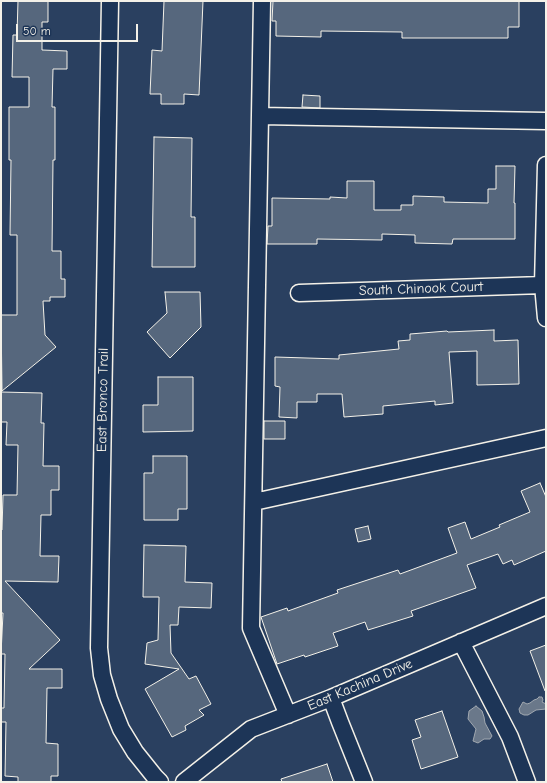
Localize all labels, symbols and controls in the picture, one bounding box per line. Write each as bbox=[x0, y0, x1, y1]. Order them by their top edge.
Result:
scale bar bbox=[18, 16, 140, 42]
text: 50 m bbox=[23, 24, 51, 38]
street label: South Chinook Court bbox=[359, 278, 483, 300]
street label: East Bronco Trail bbox=[94, 348, 112, 452]
street label: East Kachina Drive bbox=[305, 655, 415, 715]

